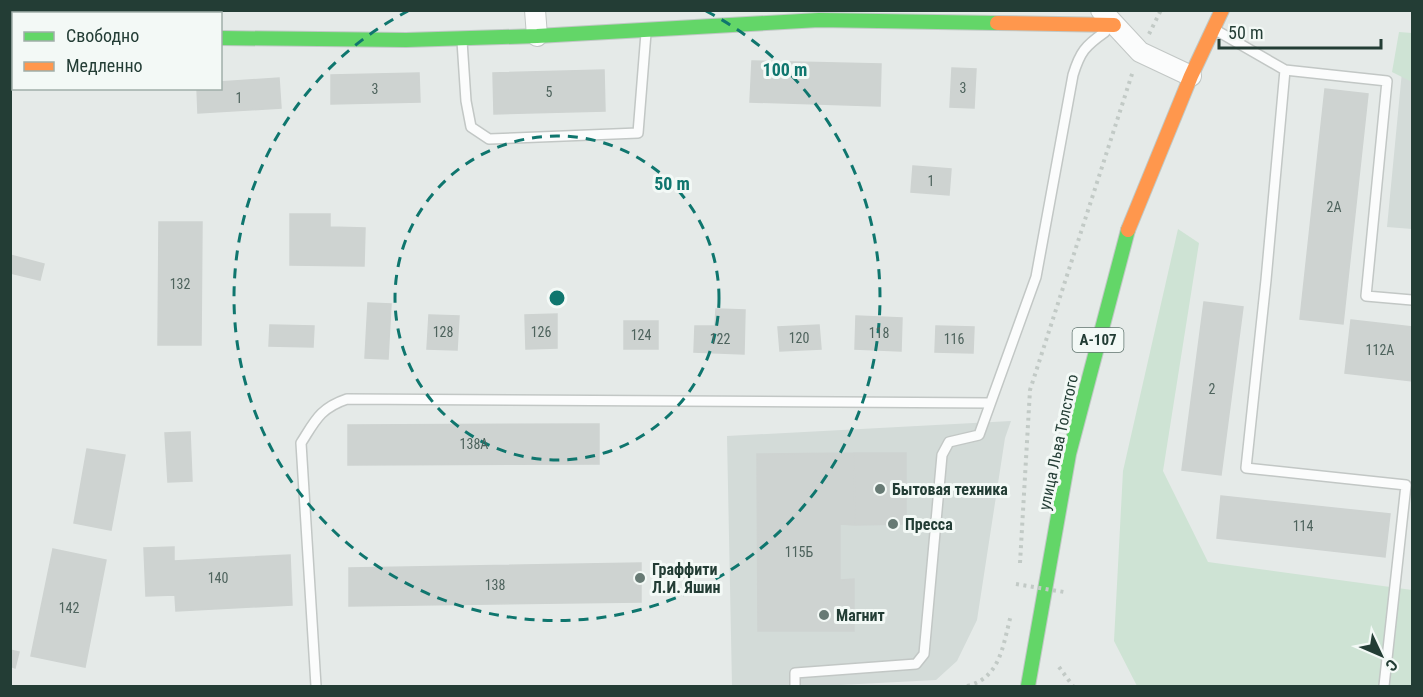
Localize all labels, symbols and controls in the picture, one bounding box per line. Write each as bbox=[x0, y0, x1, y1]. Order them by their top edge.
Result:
legend bbox=[12, 12, 222, 90]
scale bar bbox=[1219, 12, 1381, 50]
text: 50 m bbox=[1228, 22, 1263, 43]
text: Свободно bbox=[66, 25, 139, 46]
text: Медленно bbox=[66, 55, 143, 76]
text: 100 m bbox=[763, 59, 807, 80]
house number: 3 bbox=[960, 80, 966, 96]
house number: 3 bbox=[372, 81, 378, 97]
house number: 5 bbox=[546, 84, 553, 100]
house number: 1 bbox=[236, 90, 242, 106]
text: 50 m bbox=[654, 173, 690, 194]
house number: 1 bbox=[928, 173, 934, 189]
house number: 2А bbox=[1327, 199, 1341, 215]
house number: 132 bbox=[170, 276, 190, 292]
centre of rings bbox=[547, 288, 567, 308]
house number: 128 bbox=[433, 324, 453, 340]
house number: 126 bbox=[531, 324, 551, 340]
house number: 118 bbox=[869, 325, 889, 341]
house number: 124 bbox=[631, 327, 651, 343]
road number: А-107 bbox=[1072, 328, 1124, 352]
house number: 120 bbox=[789, 330, 809, 346]
house number: 122 bbox=[710, 331, 730, 347]
house number: 116 bbox=[944, 331, 964, 347]
house number: 112А bbox=[1366, 342, 1394, 358]
street label: улица Льва Толстого bbox=[1035, 372, 1082, 512]
house number: 2 bbox=[1209, 381, 1216, 397]
house number: 138А bbox=[460, 436, 488, 452]
place label: Бытовая техника bbox=[892, 480, 1008, 499]
marker: Бытовая техника bbox=[873, 482, 887, 496]
place label: Пресса bbox=[905, 515, 953, 534]
marker: Пресса bbox=[886, 517, 900, 531]
house number: 114 bbox=[1293, 518, 1313, 534]
house number: 115Б bbox=[785, 544, 814, 560]
place label: Граффити Л.И. Яшин bbox=[652, 560, 720, 597]
house number: 140 bbox=[208, 570, 228, 586]
marker: Граффити Л.И. Яшин bbox=[633, 571, 647, 585]
house number: 138 bbox=[485, 577, 505, 593]
house number: 142 bbox=[59, 600, 79, 616]
place label: Магнит bbox=[836, 606, 885, 625]
marker: Магнит bbox=[817, 608, 831, 622]
north arrow bbox=[1351, 625, 1411, 685]
text: С bbox=[1381, 655, 1401, 675]

